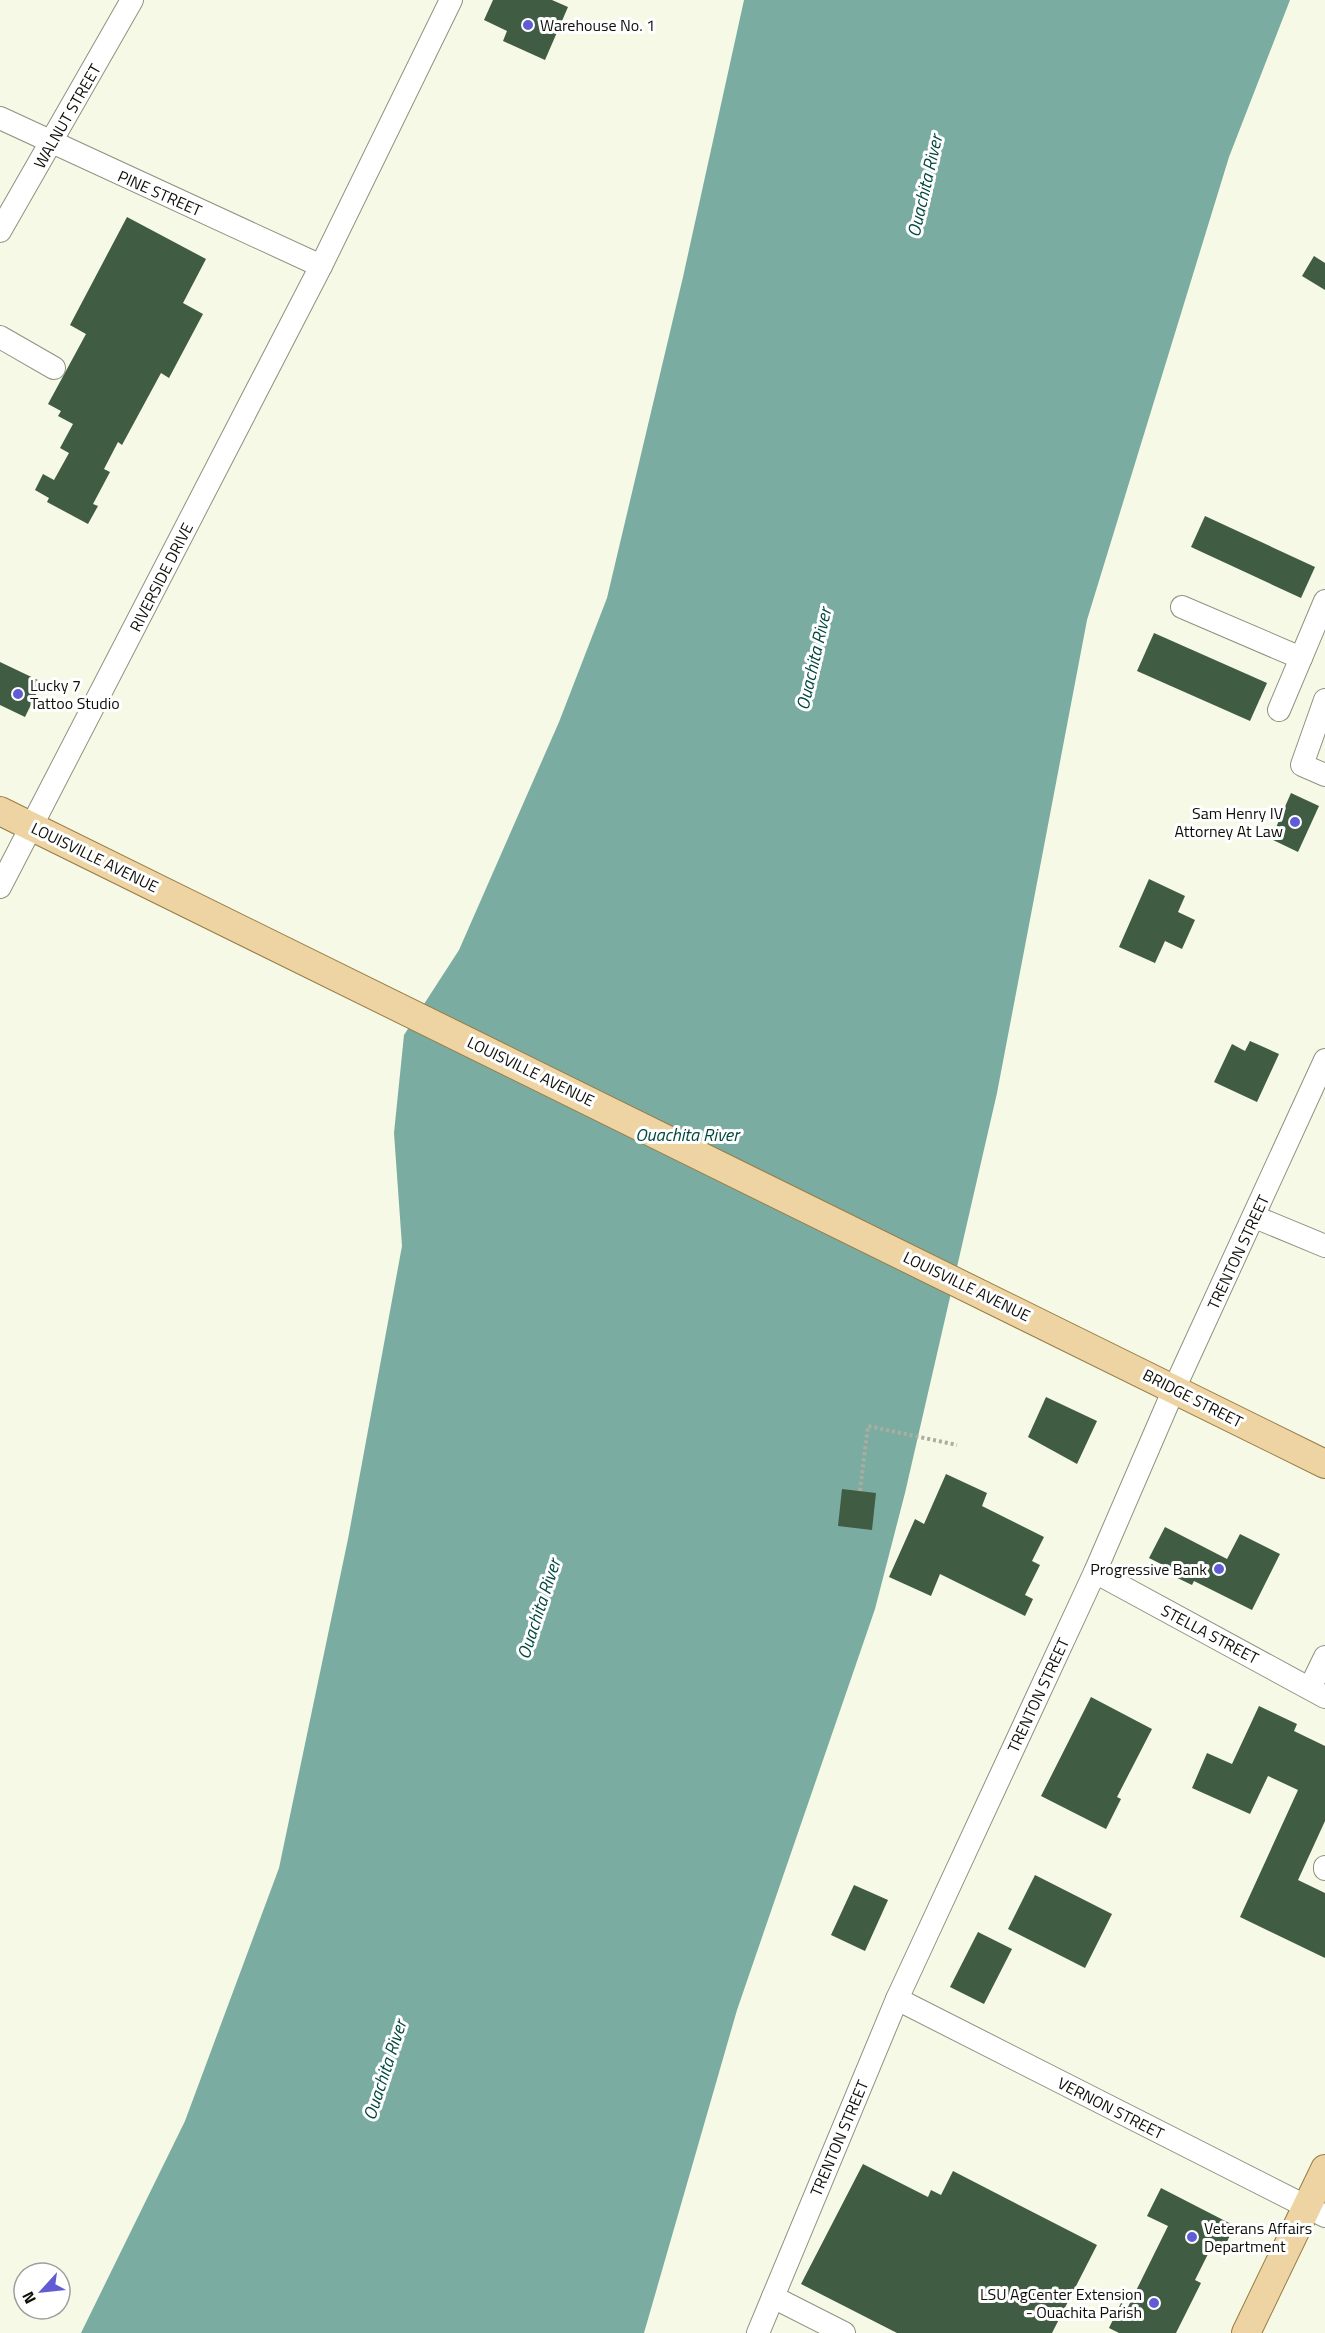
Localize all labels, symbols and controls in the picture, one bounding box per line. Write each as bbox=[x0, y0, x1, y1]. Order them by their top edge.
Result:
place label: Warehouse No. 1 bbox=[540, 13, 655, 37]
marker: Warehouse No. 1 bbox=[521, 18, 535, 32]
street label: WALNUT STREET bbox=[27, 59, 107, 173]
water label: Ouachita River bbox=[900, 130, 950, 239]
street label: PINE STREET bbox=[114, 164, 206, 222]
street label: RIVERSIDE DRIVE bbox=[123, 518, 199, 636]
water label: Ouachita River bbox=[789, 603, 839, 712]
place label: Lucky 7 Tattoo Studio bbox=[30, 673, 120, 715]
marker: Lucky 7 Tattoo Studio bbox=[11, 687, 25, 701]
place label: Sam Henry IV Attorney At Law bbox=[1174, 801, 1283, 843]
marker: Sam Henry IV Attorney At Law bbox=[1288, 815, 1302, 829]
street label: LOUISVILLE AVENUE bbox=[27, 816, 163, 898]
street label: LOUISVILLE AVENUE bbox=[463, 1030, 599, 1112]
water label: Ouachita River bbox=[635, 1121, 741, 1148]
street label: TRENTON STREET bbox=[1201, 1190, 1275, 1313]
street label: LOUISVILLE AVENUE bbox=[899, 1245, 1035, 1327]
street label: BRIDGE STREET bbox=[1139, 1363, 1248, 1434]
water label: Ouachita River bbox=[510, 1553, 568, 1662]
place label: Progressive Bank bbox=[1090, 1557, 1207, 1581]
marker: Progressive Bank bbox=[1212, 1562, 1226, 1576]
street label: STELLA STREET bbox=[1157, 1598, 1264, 1670]
street label: TRENTON STREET bbox=[1001, 1633, 1075, 1756]
water label: Ouachita River bbox=[356, 2014, 414, 2123]
street label: VERNON STREET bbox=[1054, 2071, 1169, 2145]
street label: TRENTON STREET bbox=[804, 2076, 874, 2200]
place label: Veterans Affairs Department bbox=[1204, 2216, 1312, 2258]
marker: Veterans Affairs Department bbox=[1185, 2230, 1199, 2244]
north arrow bbox=[12, 2261, 72, 2321]
place label: LSU AgCenter Extension - Ouachita Parish bbox=[980, 2282, 1142, 2324]
text: N bbox=[15, 2287, 42, 2308]
marker: LSU AgCenter Extension - Ouachita Parish bbox=[1147, 2296, 1161, 2310]

